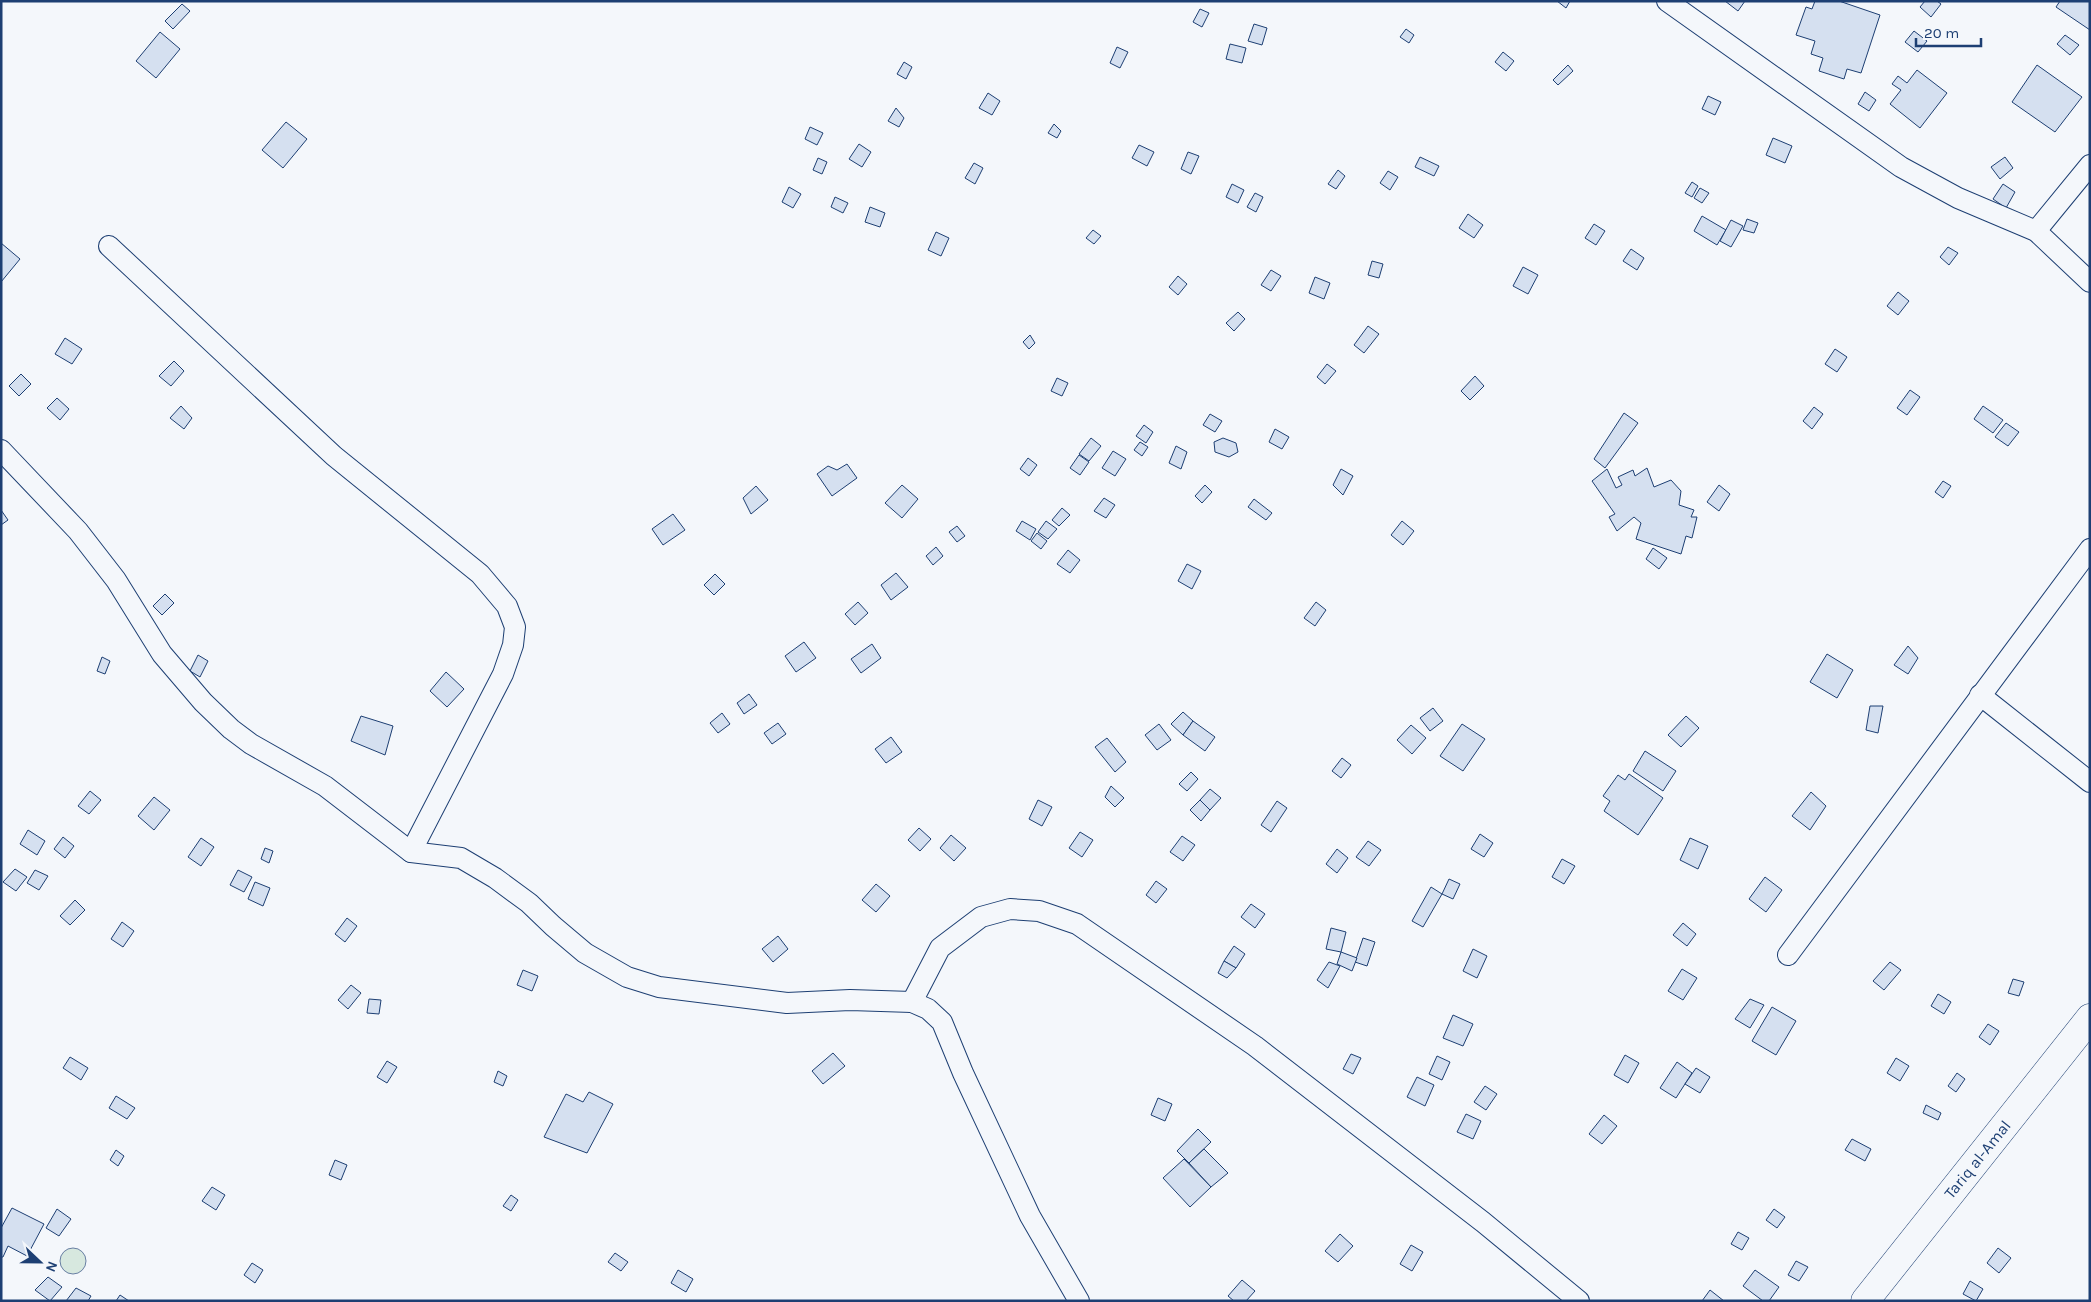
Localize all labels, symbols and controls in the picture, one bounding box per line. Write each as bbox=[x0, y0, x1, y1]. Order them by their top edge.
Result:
scale bar bbox=[1916, 15, 1981, 47]
text: 20 m bbox=[1924, 24, 1959, 42]
street label: Tariq al-Amal bbox=[1940, 1116, 2015, 1202]
north arrow bbox=[15, 1237, 65, 1287]
text: N bbox=[42, 1259, 61, 1275]

